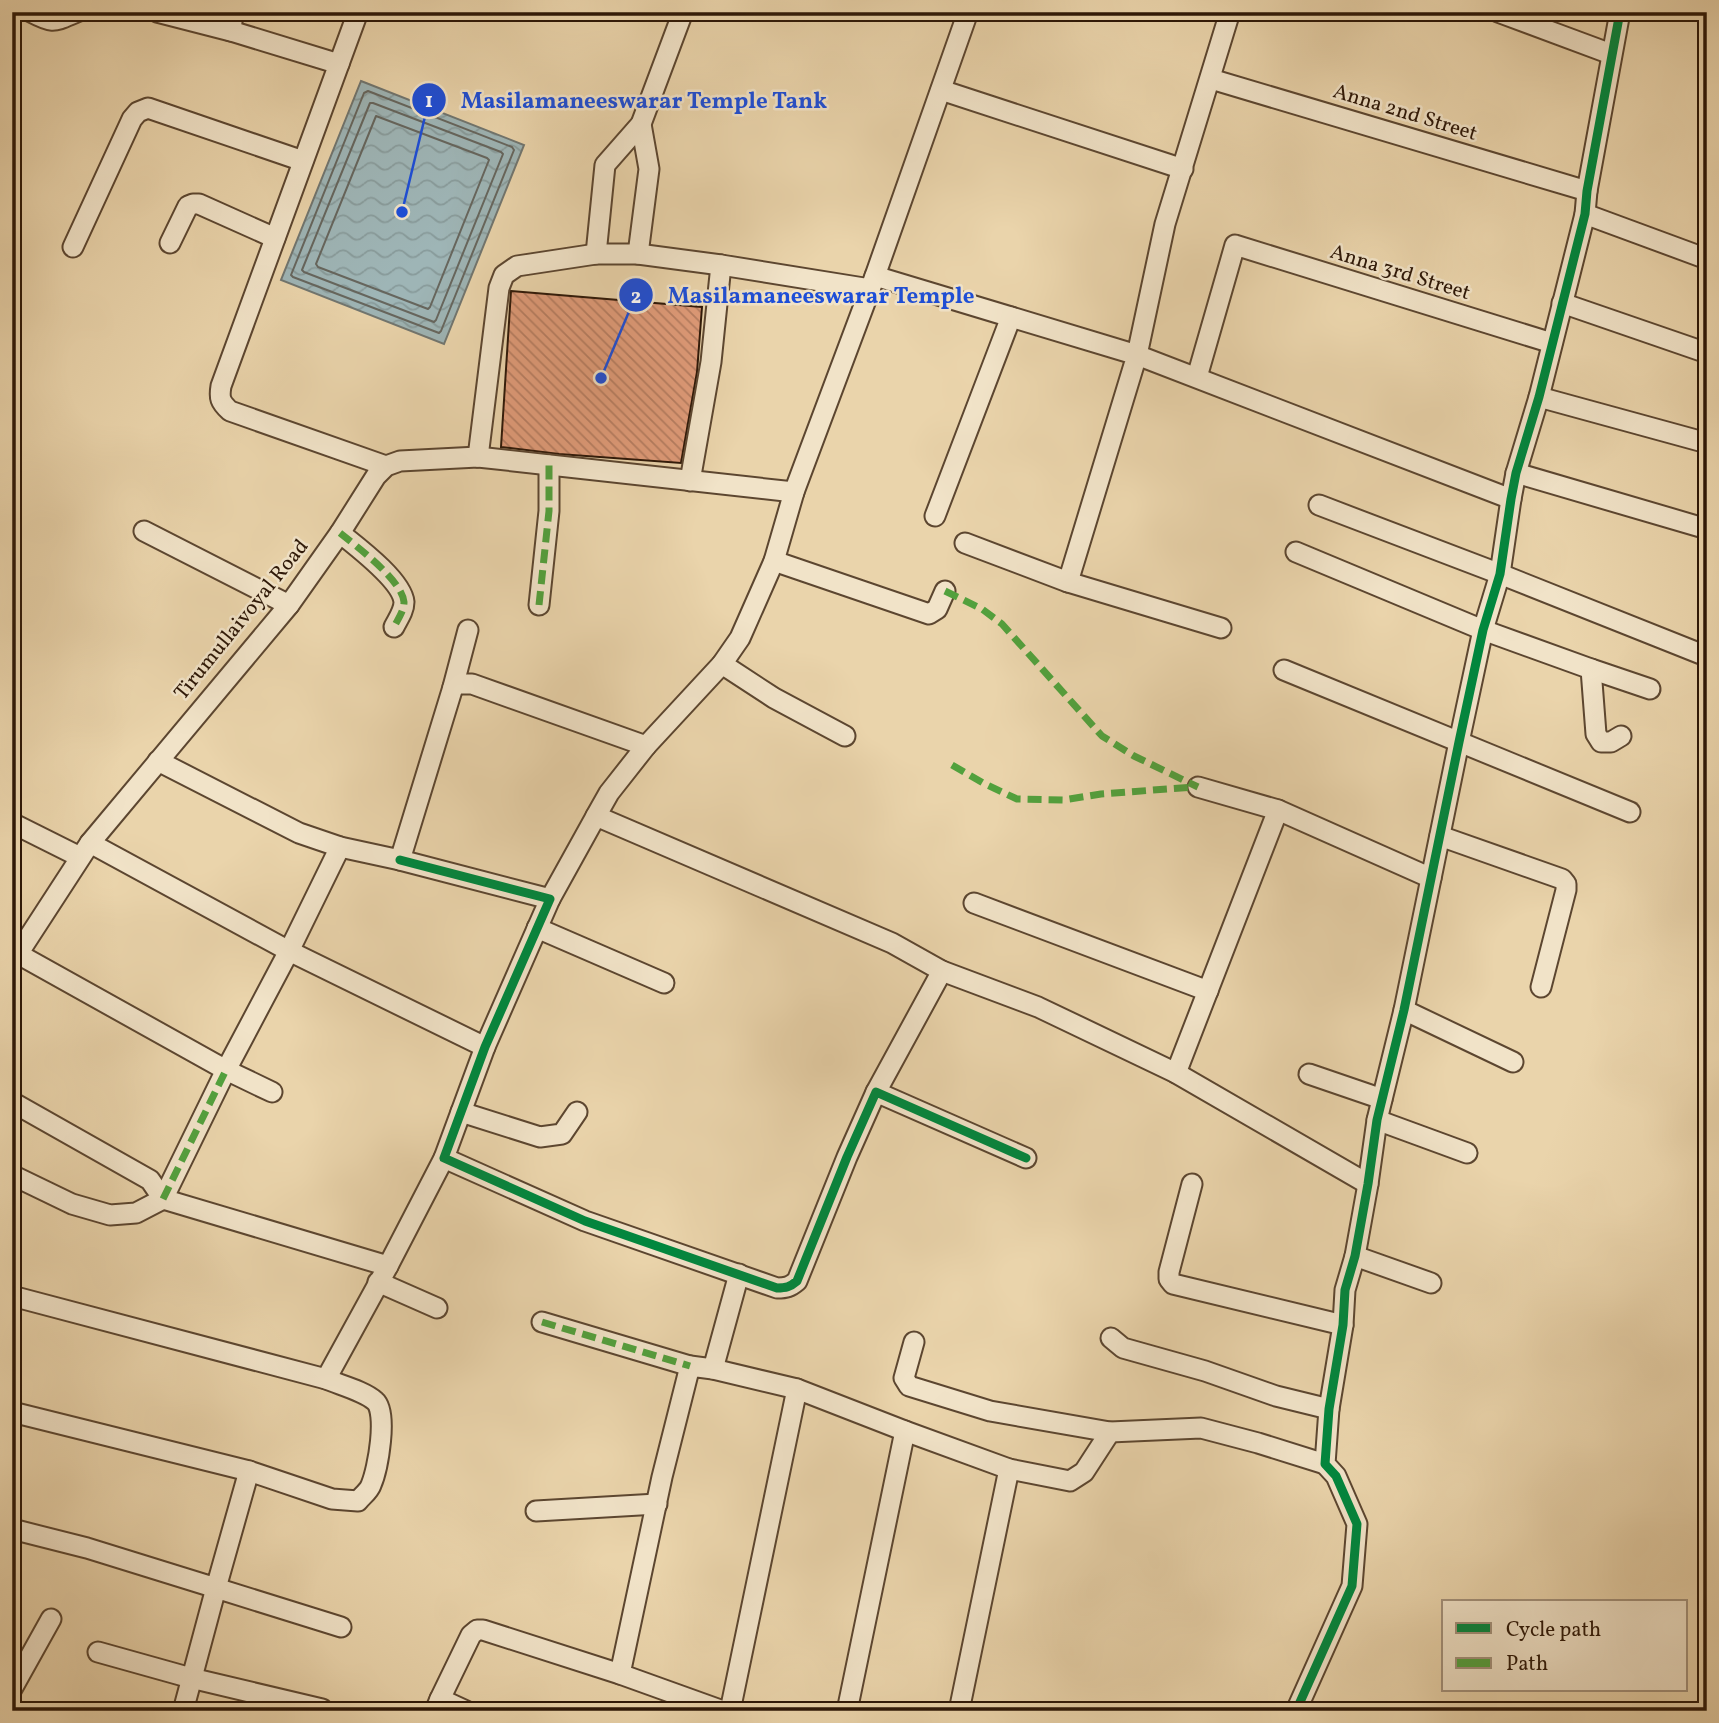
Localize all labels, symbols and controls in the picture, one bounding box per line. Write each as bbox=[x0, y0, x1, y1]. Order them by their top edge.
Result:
street label: Anna 2nd Street bbox=[1329, 77, 1481, 149]
callout: Masilamaneeswarar Temple Tank bbox=[412, 78, 842, 122]
text: Masilamaneeswarar Temple Tank bbox=[461, 86, 827, 118]
text: 1 bbox=[425, 87, 433, 116]
street label: Anna 3rd Street bbox=[1326, 238, 1474, 308]
callout: Masilamaneeswarar Temple bbox=[619, 273, 989, 317]
text: Masilamaneeswarar Temple bbox=[668, 281, 974, 313]
text: 2 bbox=[631, 283, 641, 312]
street label: Tirumullaivoyal Road bbox=[168, 533, 316, 707]
legend bbox=[1442, 1600, 1688, 1692]
text: Cycle path bbox=[1506, 1616, 1601, 1645]
text: Path bbox=[1506, 1650, 1548, 1679]

